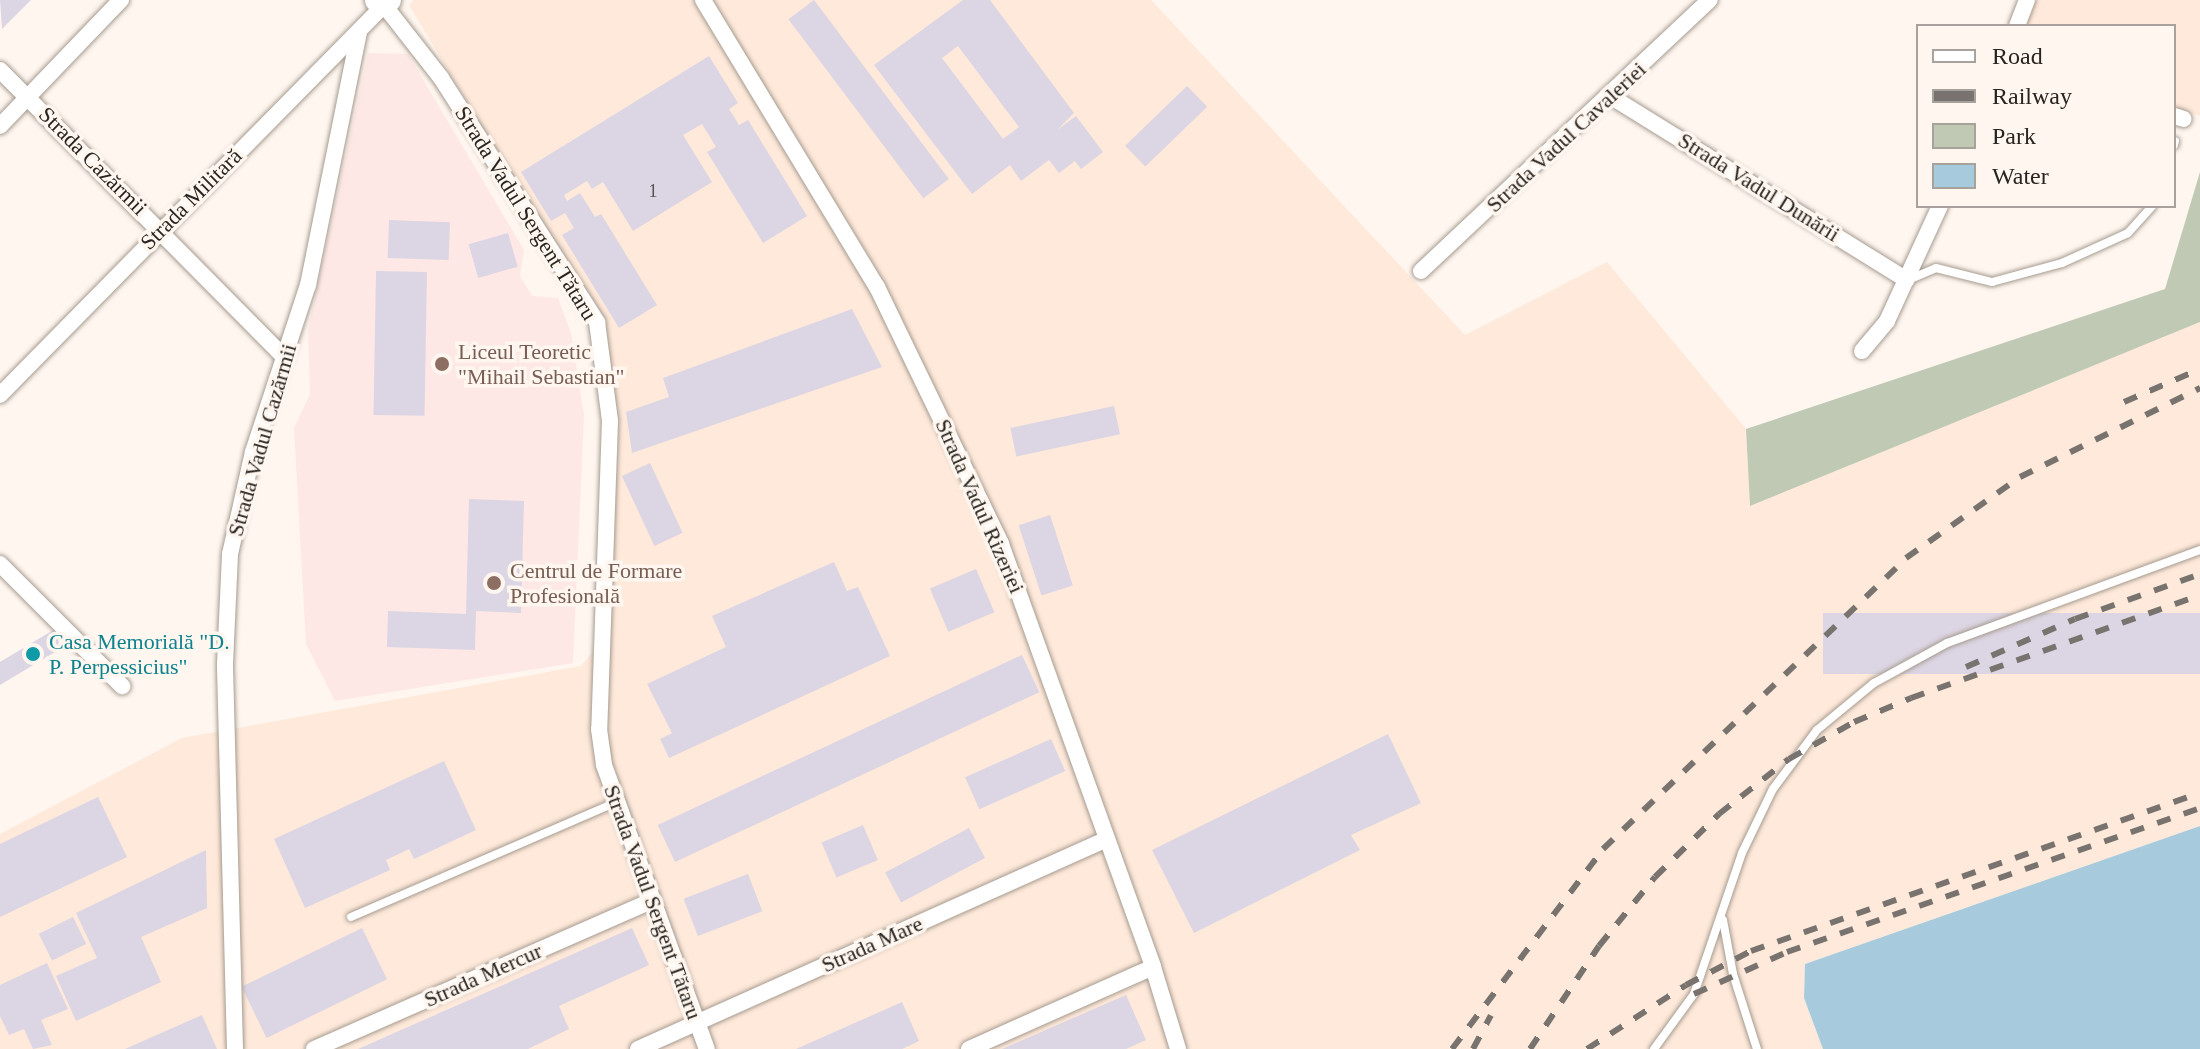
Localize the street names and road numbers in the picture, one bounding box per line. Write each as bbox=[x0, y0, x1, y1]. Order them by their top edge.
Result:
street label: Strada Vadul Cavaleriei bbox=[1481, 56, 1651, 218]
street label: Strada Cazărmii bbox=[33, 101, 153, 221]
street label: Strada Vadul Sergent Tătaru bbox=[449, 101, 603, 325]
street label: Strada Vadul Dunării bbox=[1673, 127, 1845, 247]
street label: Strada Militară bbox=[135, 143, 247, 255]
street label: Strada Vadul Cazărmii bbox=[222, 341, 302, 539]
street label: Strada Vadul Rizeriei bbox=[930, 415, 1030, 597]
street label: Strada Vadul Sergent Tătaru bbox=[598, 781, 708, 1023]
street label: Strada Mare bbox=[817, 910, 927, 978]
street label: Strada Mercur bbox=[420, 937, 546, 1013]

